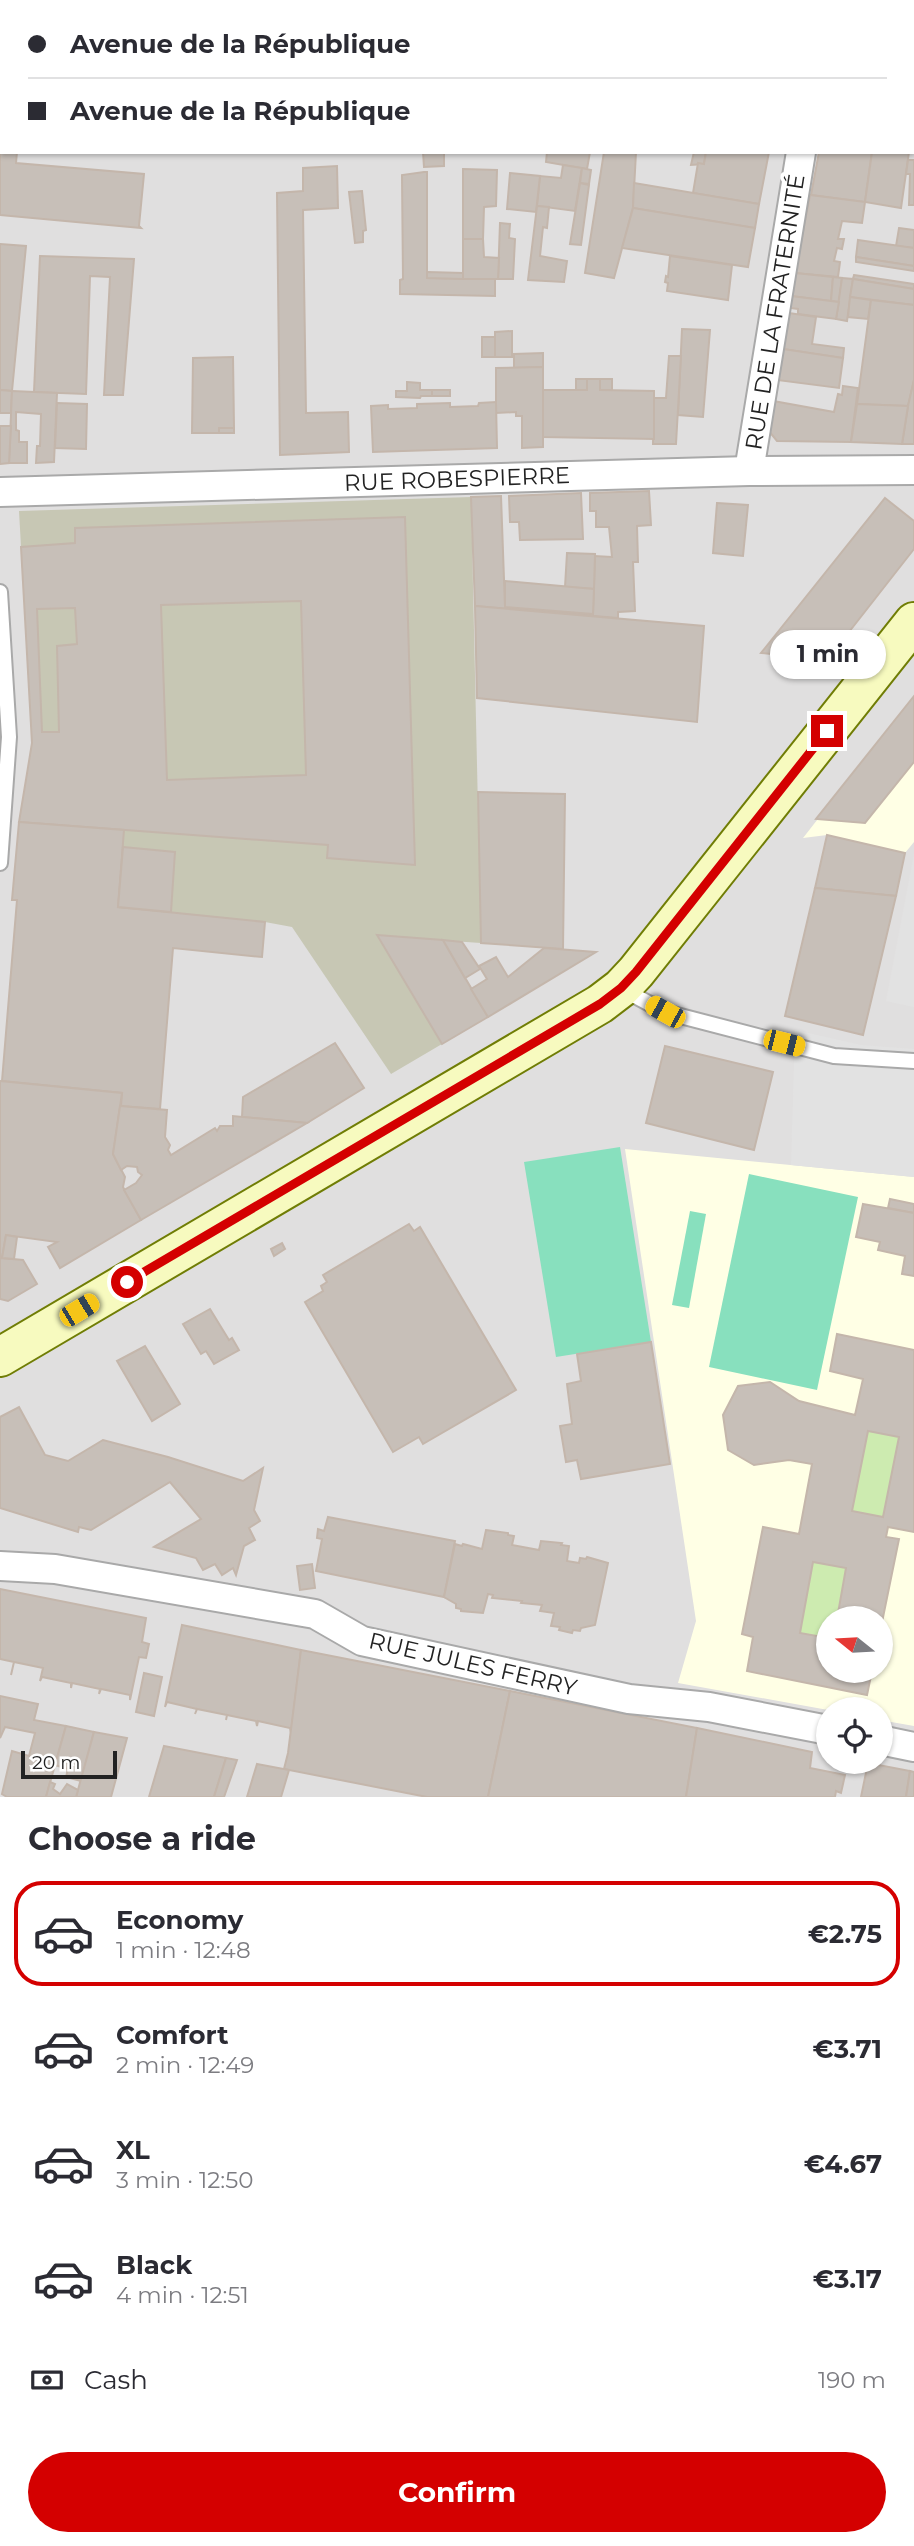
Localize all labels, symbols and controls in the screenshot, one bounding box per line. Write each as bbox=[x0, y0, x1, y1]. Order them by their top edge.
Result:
text: Avenue de la République bbox=[70, 28, 410, 60]
text: Avenue de la République bbox=[70, 95, 410, 127]
street label: RUE DE LA FRATERNITÉ bbox=[739, 172, 811, 452]
street label: RUE ROBESPIERRE bbox=[343, 461, 571, 497]
callout: 1 min bbox=[769, 630, 885, 678]
text: 1 min bbox=[797, 640, 859, 668]
route end bbox=[811, 715, 843, 747]
car bbox=[642, 993, 689, 1031]
car bbox=[762, 1028, 807, 1058]
route start bbox=[111, 1266, 143, 1298]
car bbox=[56, 1290, 103, 1330]
north arrow bbox=[816, 1606, 892, 1684]
map controls bbox=[816, 1606, 893, 1774]
street label: RUE JULES FERRY bbox=[366, 1626, 580, 1702]
button: locate bbox=[816, 1697, 893, 1774]
scale bar bbox=[21, 1748, 117, 1780]
text: 20 m bbox=[32, 1751, 80, 1774]
text: Choose a ride bbox=[28, 1819, 256, 1858]
icon: car bbox=[32, 1902, 95, 1965]
text: Economy bbox=[116, 1904, 243, 1936]
text: €2.75 bbox=[808, 1918, 882, 1950]
text: 1 min · 12:48 bbox=[116, 1936, 251, 1964]
icon: car bbox=[32, 2017, 95, 2080]
text: Comfort bbox=[116, 2019, 228, 2051]
text: €3.71 bbox=[813, 2033, 882, 2065]
text: 2 min · 12:49 bbox=[116, 2051, 254, 2079]
icon: car bbox=[32, 2132, 95, 2195]
text: XL bbox=[116, 2134, 150, 2166]
text: €4.67 bbox=[804, 2148, 882, 2180]
text: 3 min · 12:50 bbox=[116, 2166, 253, 2194]
icon: car bbox=[32, 2247, 95, 2310]
text: Black bbox=[116, 2249, 192, 2281]
text: €3.17 bbox=[813, 2263, 882, 2295]
text: 4 min · 12:51 bbox=[116, 2281, 249, 2309]
icon: cash bbox=[28, 2361, 66, 2399]
text: Cash bbox=[84, 2364, 148, 2396]
text: 190 m bbox=[818, 2366, 886, 2394]
button: Confirm bbox=[28, 2452, 886, 2532]

